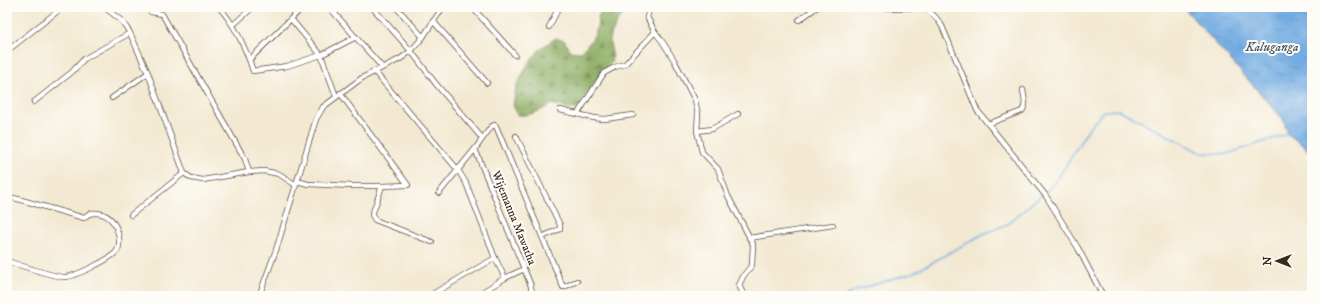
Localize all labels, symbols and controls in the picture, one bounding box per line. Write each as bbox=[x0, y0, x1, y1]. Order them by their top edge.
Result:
water label: Kaluganga bbox=[1244, 39, 1299, 55]
street label: Wijemanna Mawatha bbox=[488, 168, 540, 268]
north arrow bbox=[1257, 241, 1297, 281]
text: N bbox=[1261, 256, 1275, 266]

